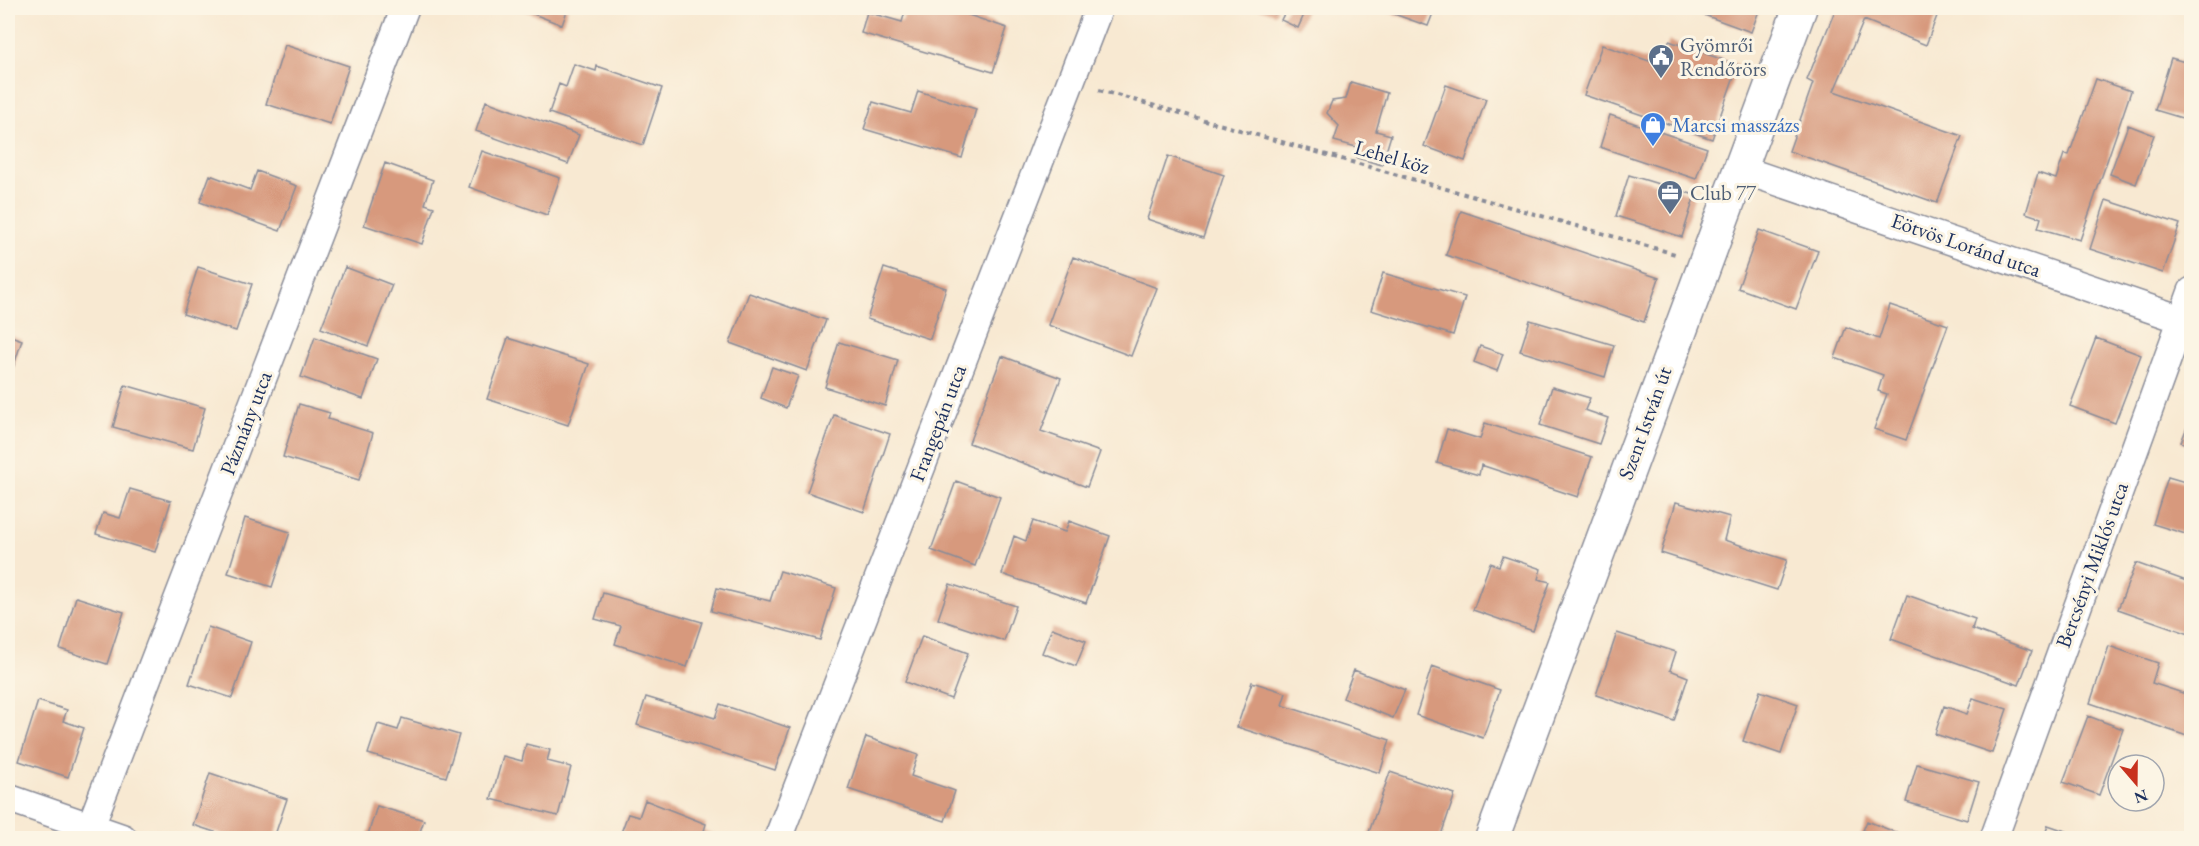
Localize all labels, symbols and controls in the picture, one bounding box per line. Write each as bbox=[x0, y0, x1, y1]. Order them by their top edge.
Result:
place label: Gyömrői Rendőrörs bbox=[1680, 31, 1767, 82]
public building icon: Gyömrői Rendőrörs bbox=[1646, 42, 1676, 80]
shop icon: Marcsi masszázs bbox=[1638, 110, 1668, 148]
place label: Marcsi masszázs bbox=[1672, 111, 1800, 138]
street label: Lehel köz bbox=[1352, 133, 1433, 180]
office icon: Club 77 bbox=[1655, 178, 1685, 216]
place label: Club 77 bbox=[1690, 179, 1757, 206]
street label: Eötvös Loránd utca bbox=[1888, 206, 2045, 283]
street label: Frangepán utca bbox=[903, 360, 972, 485]
street label: Szent István út bbox=[1612, 362, 1678, 483]
street label: Pázmány utca bbox=[213, 367, 278, 479]
street label: Bercsényi Miklós utca bbox=[2049, 478, 2134, 651]
north arrow bbox=[2106, 753, 2166, 813]
text: N bbox=[2131, 785, 2151, 809]

